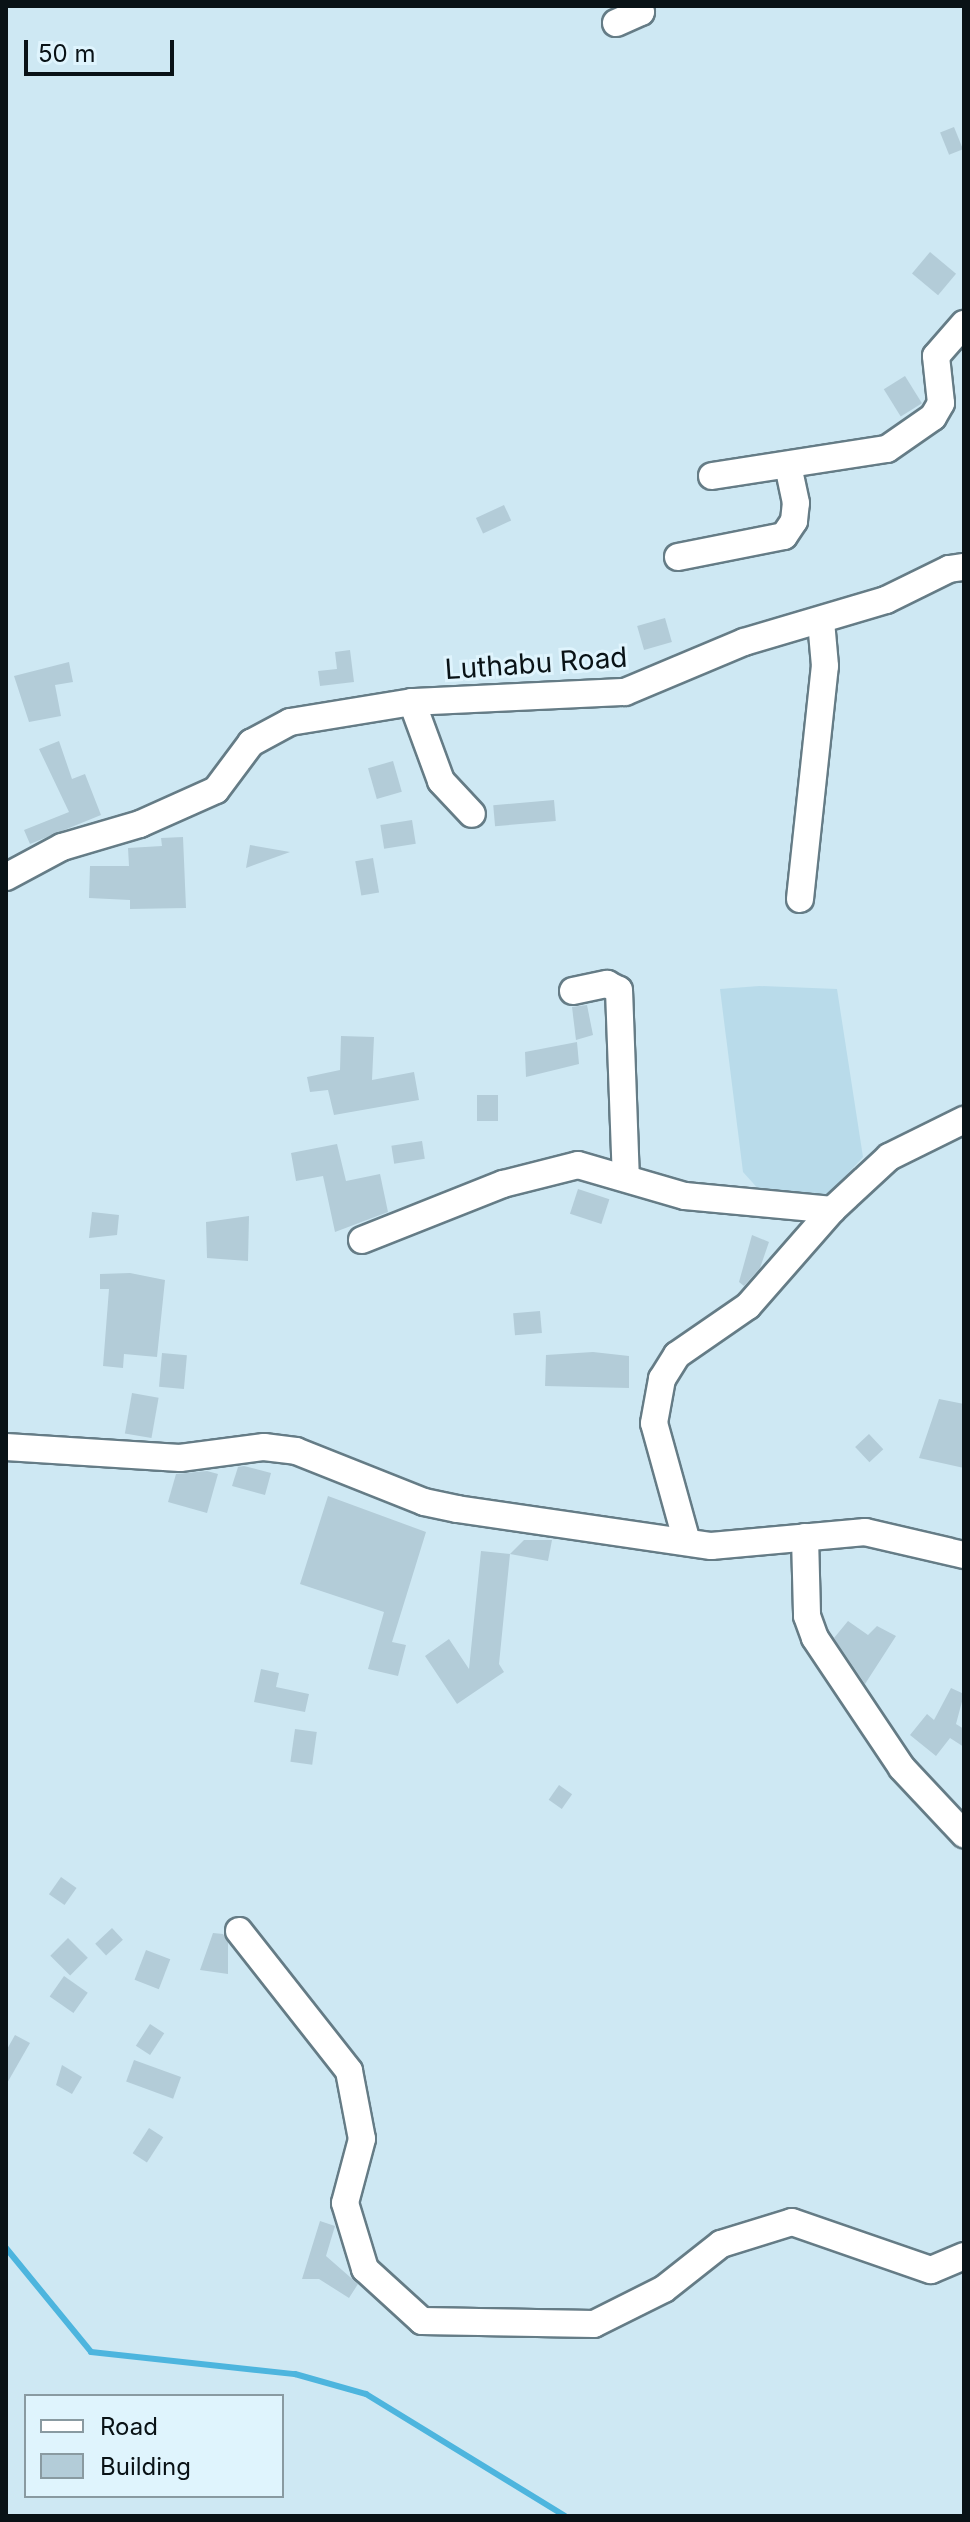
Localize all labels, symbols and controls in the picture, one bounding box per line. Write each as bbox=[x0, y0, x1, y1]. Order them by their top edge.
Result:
scale bar bbox=[28, 24, 178, 74]
text: 50 m bbox=[38, 39, 96, 68]
street label: Luthabu Road bbox=[444, 640, 628, 686]
legend bbox=[24, 2394, 284, 2498]
text: Road bbox=[100, 2412, 158, 2441]
text: Building bbox=[100, 2452, 191, 2481]

